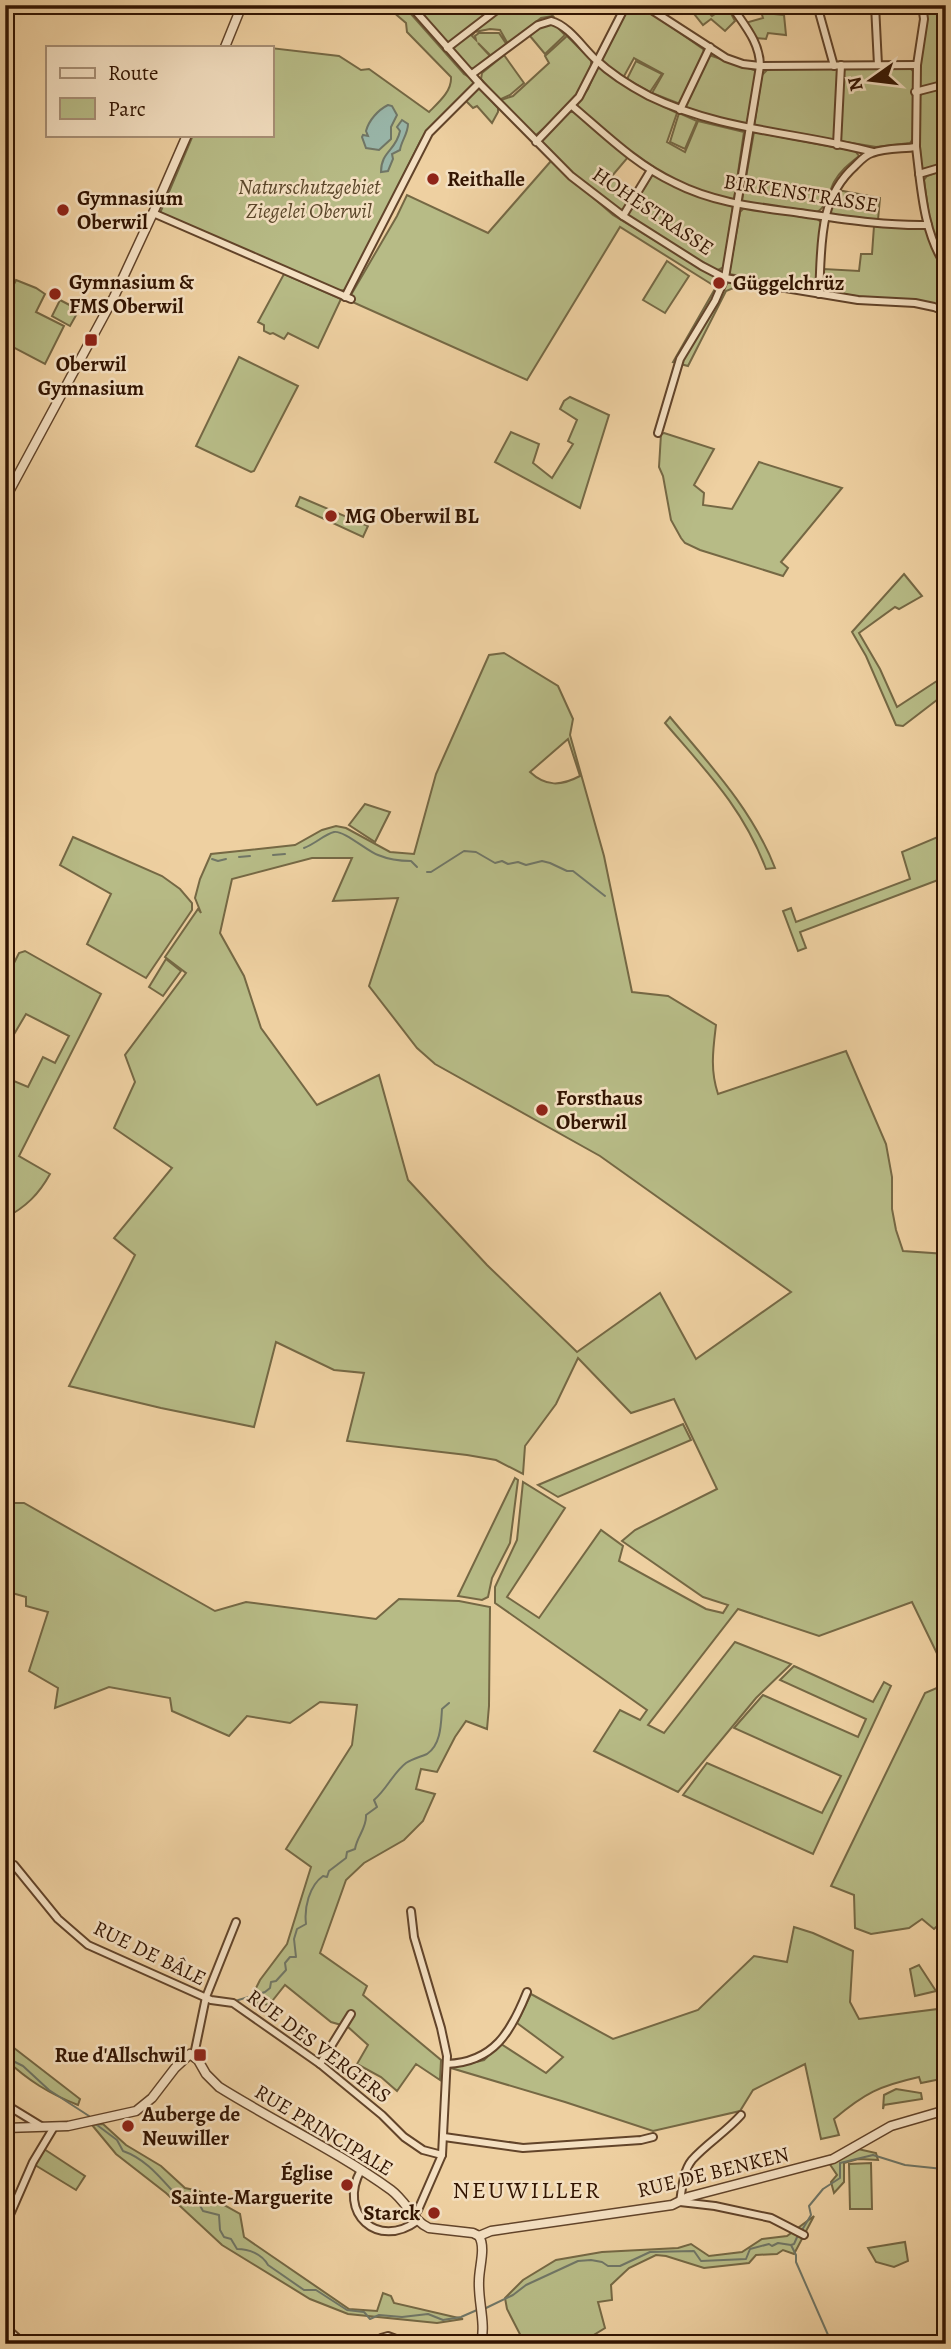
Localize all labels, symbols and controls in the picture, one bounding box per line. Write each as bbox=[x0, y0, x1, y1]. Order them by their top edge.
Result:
legend bbox=[46, 46, 273, 136]
north arrow bbox=[836, 46, 906, 116]
text: Route bbox=[108, 59, 158, 87]
text: N bbox=[841, 74, 870, 94]
text: Parc bbox=[108, 95, 146, 123]
street label: HOHESTRASSE bbox=[587, 160, 719, 262]
place label: Reithalle bbox=[447, 165, 525, 193]
street label: BIRKENSTRASSE bbox=[722, 167, 880, 219]
marker: Reithalle bbox=[425, 171, 441, 187]
park label: Naturschutzgebiet Ziegelei Oberwil bbox=[238, 173, 381, 225]
place label: Gymnasium Oberwil bbox=[77, 184, 184, 236]
marker: Gymnasium Oberwil bbox=[55, 202, 71, 218]
place label: Gymnasium & FMS Oberwil bbox=[69, 268, 195, 320]
place label: Güggelchrüz bbox=[733, 269, 845, 297]
marker: Güggelchrüz bbox=[711, 275, 727, 291]
marker: Gymnasium & FMS Oberwil bbox=[47, 286, 63, 302]
marker: Oberwil Gymnasium bbox=[83, 332, 99, 348]
place label: Oberwil Gymnasium bbox=[38, 350, 145, 402]
place label: MG Oberwil BL bbox=[345, 502, 479, 530]
marker: MG Oberwil BL bbox=[323, 508, 339, 524]
place label: Forsthaus Oberwil bbox=[556, 1084, 643, 1136]
marker: Forsthaus Oberwil bbox=[534, 1102, 550, 1118]
street label: RUE DE BÂLE bbox=[89, 1914, 211, 1992]
street label: RUE DES VERGERS bbox=[241, 1982, 397, 2110]
place label: Rue d'Allschwil bbox=[54, 2041, 186, 2069]
marker: Rue d'Allschwil bbox=[192, 2047, 208, 2063]
street label: RUE PRINCIPALE bbox=[249, 2078, 399, 2182]
place label: Auberge de Neuwiller bbox=[141, 2100, 241, 2152]
marker: Auberge de Neuwiller bbox=[120, 2118, 136, 2134]
street label: RUE DE BENKEN bbox=[634, 2140, 792, 2204]
place label: Église Sainte-Marguerite bbox=[171, 2159, 333, 2211]
district label: NEUWILLER bbox=[452, 2174, 602, 2206]
marker: Église Sainte-Marguerite bbox=[339, 2177, 355, 2193]
place label: Starck bbox=[363, 2199, 420, 2227]
marker: Starck bbox=[426, 2205, 442, 2221]

